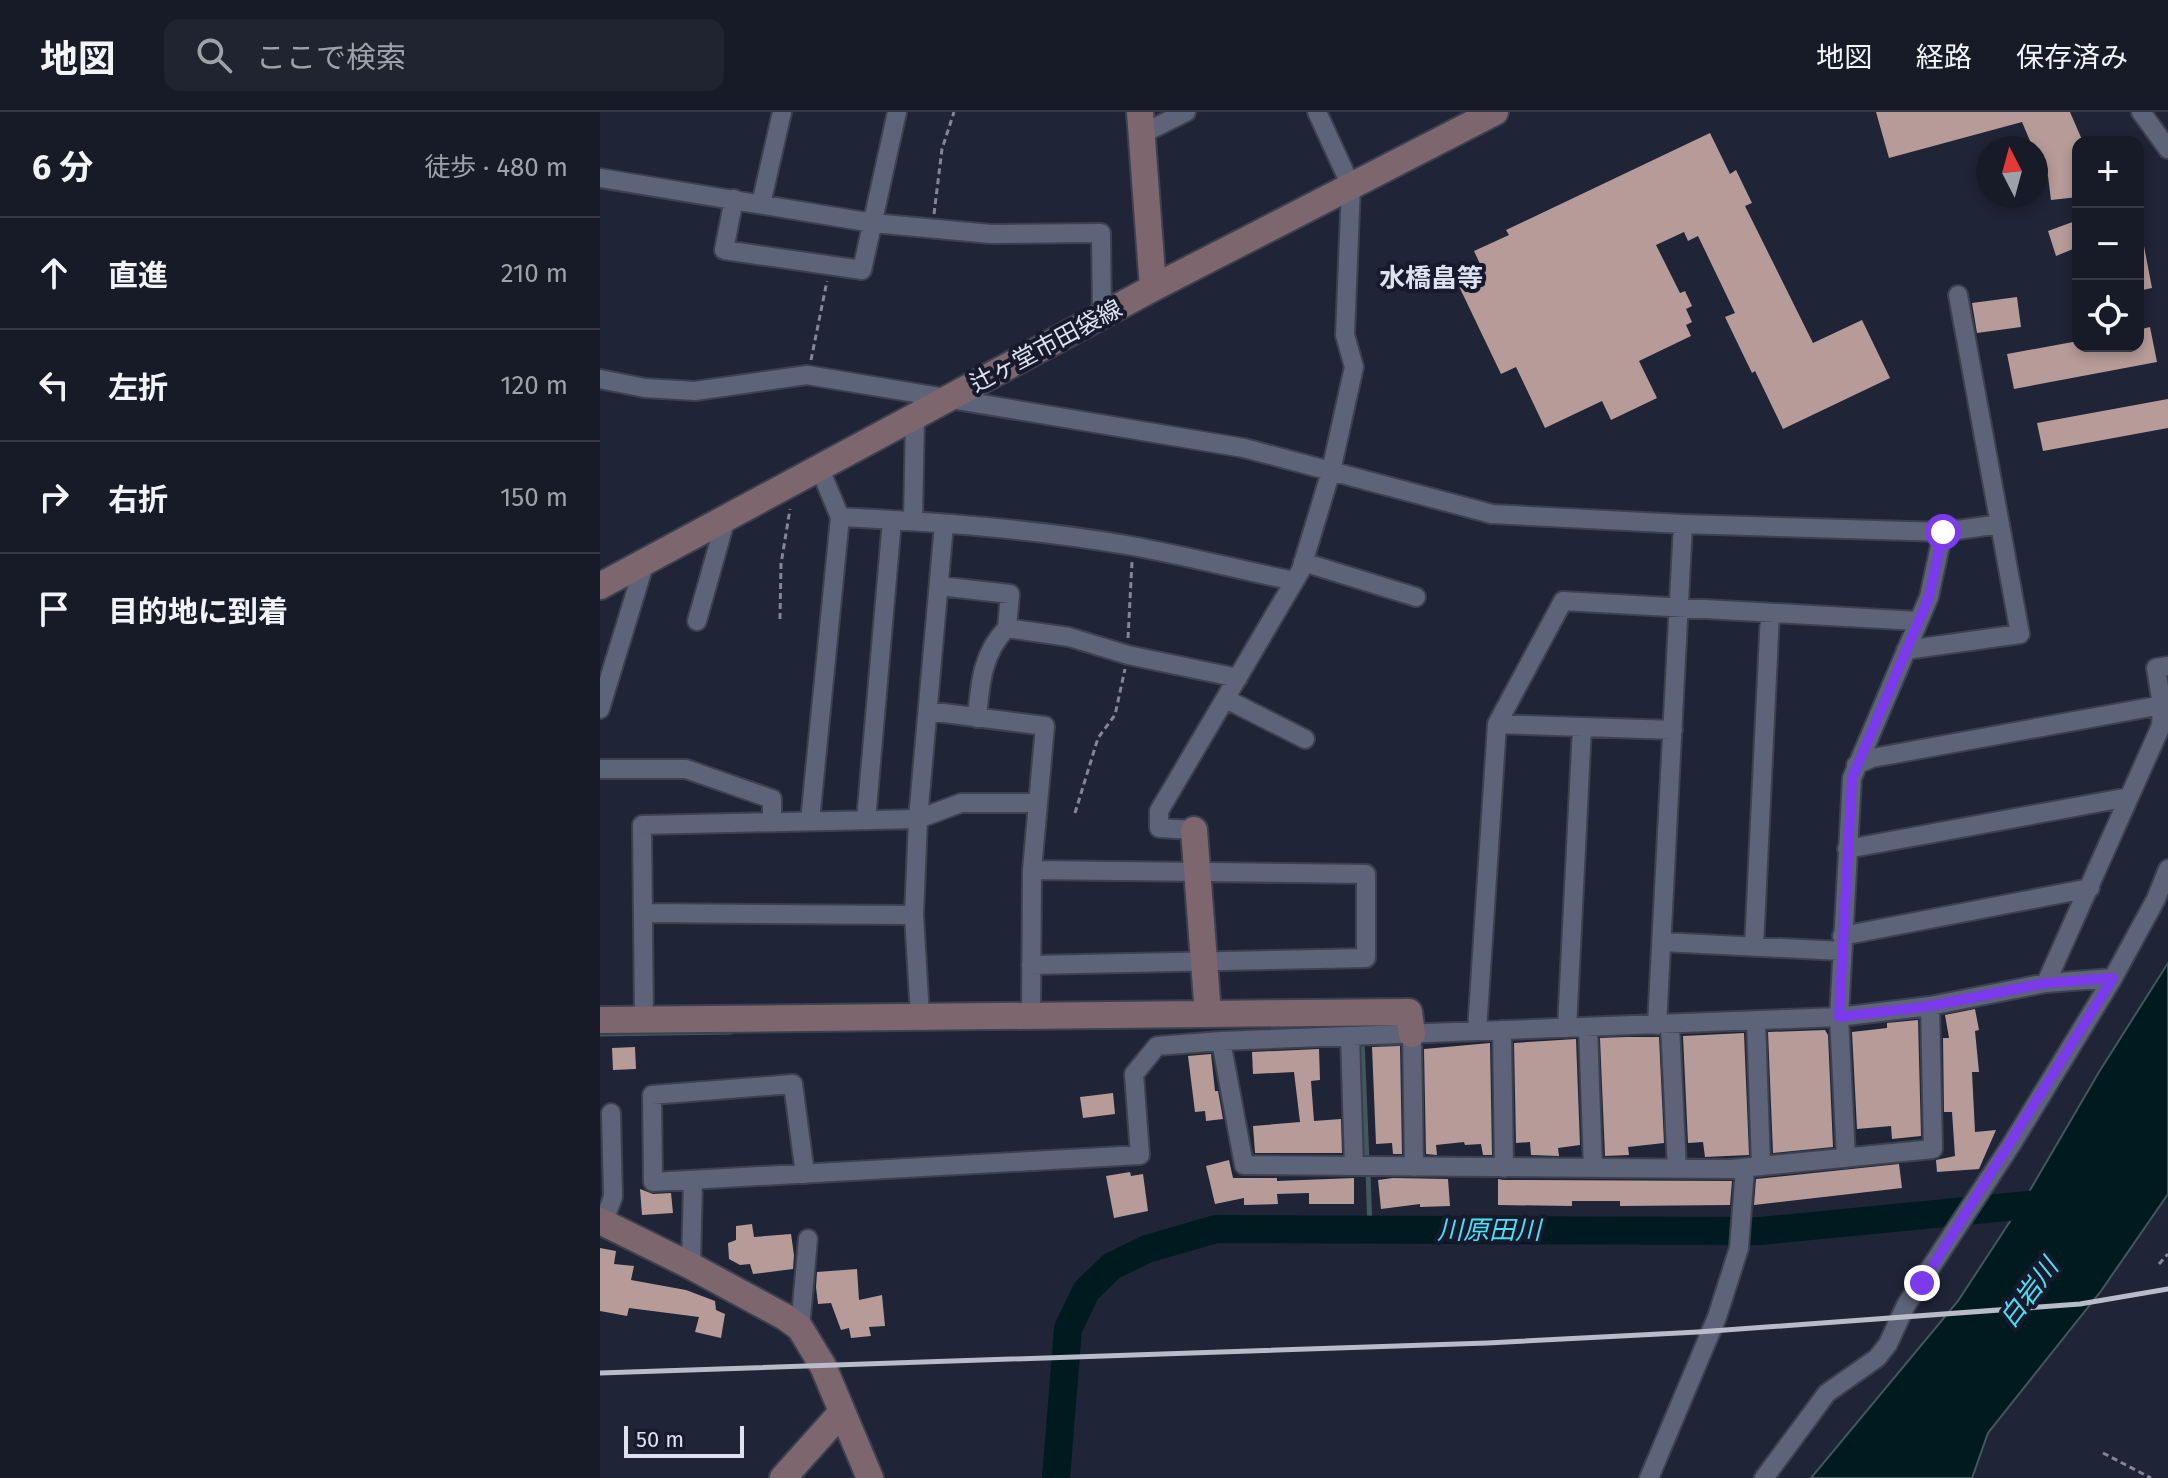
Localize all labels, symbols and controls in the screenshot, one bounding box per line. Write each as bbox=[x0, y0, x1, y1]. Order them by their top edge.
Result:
search box bbox=[164, 19, 724, 91]
icon: search bbox=[192, 33, 236, 77]
text: 地図 bbox=[40, 36, 116, 82]
text: ここで検索 bbox=[256, 40, 406, 76]
text: 地図 bbox=[1816, 41, 1872, 74]
text: 経路 bbox=[1916, 41, 1972, 74]
text: 保存済み bbox=[2016, 41, 2128, 74]
north arrow bbox=[1976, 136, 2048, 208]
map controls bbox=[2072, 136, 2144, 352]
button: + bbox=[2072, 136, 2144, 208]
text: 6 分 bbox=[32, 147, 93, 188]
text: 徒歩 · 480 m bbox=[424, 152, 568, 183]
button: − bbox=[2072, 208, 2144, 280]
icon: ahead bbox=[32, 251, 76, 295]
text: 直進 bbox=[108, 258, 168, 294]
text: 210 m bbox=[501, 258, 568, 289]
district label: 水橋畠等 bbox=[1379, 263, 1483, 294]
button: locate bbox=[2072, 280, 2144, 352]
street label: 辻ヶ堂市田袋線 bbox=[965, 294, 1127, 398]
icon: left bbox=[32, 363, 76, 407]
text: 左折 bbox=[108, 370, 168, 406]
text: 120 m bbox=[500, 370, 568, 401]
icon: right bbox=[32, 475, 76, 519]
text: 右折 bbox=[108, 482, 168, 518]
text: 150 m bbox=[500, 482, 568, 513]
route start bbox=[1925, 514, 1961, 550]
icon: arrive bbox=[32, 587, 76, 631]
text: 目的地に到着 bbox=[108, 594, 288, 630]
water label: 川原田川 bbox=[1437, 1215, 1544, 1246]
water label: 白岩川 bbox=[1993, 1250, 2067, 1333]
route end bbox=[1904, 1265, 1940, 1301]
scale bar bbox=[624, 1422, 744, 1458]
text: 50 m bbox=[636, 1426, 684, 1453]

